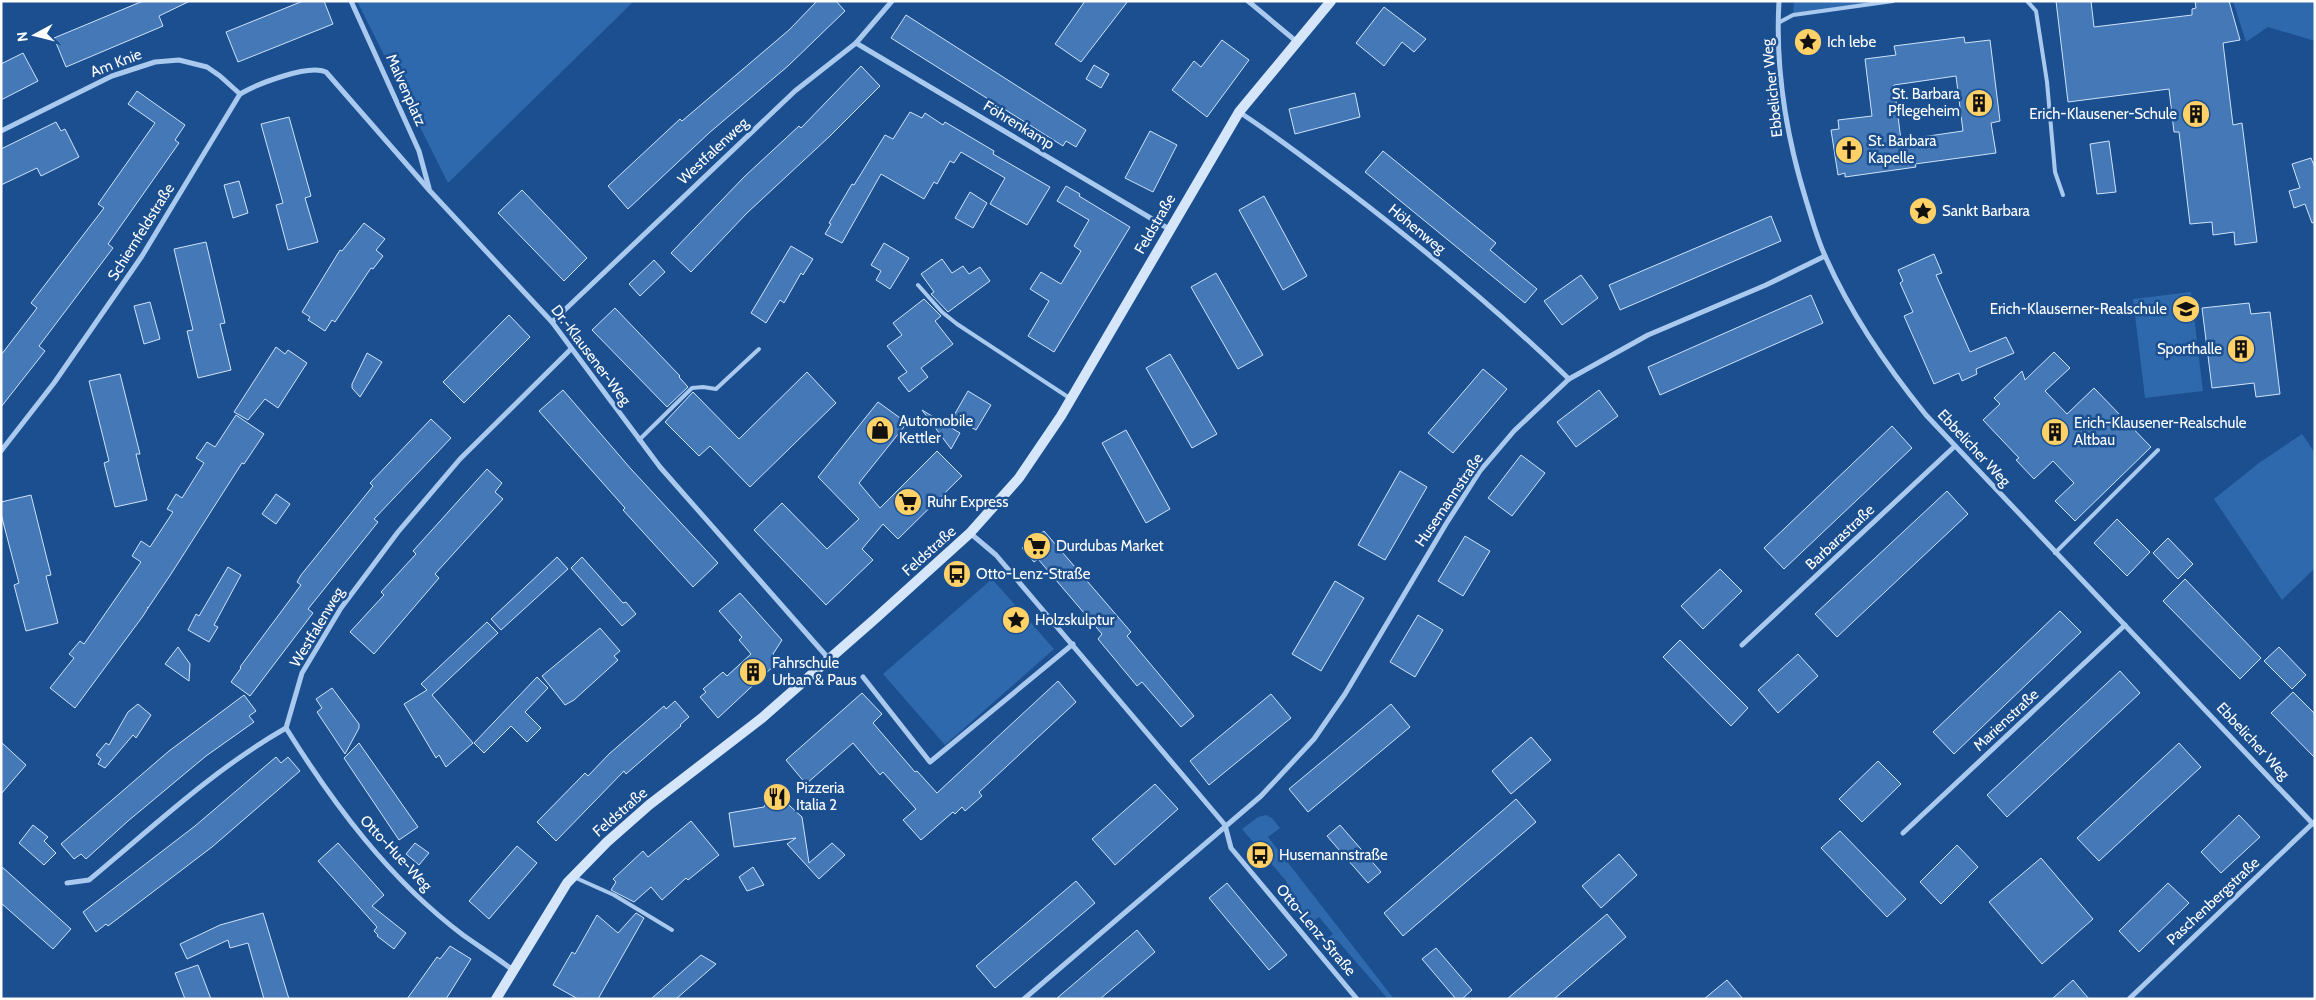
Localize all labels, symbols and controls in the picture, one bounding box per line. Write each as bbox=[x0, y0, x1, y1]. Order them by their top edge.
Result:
north arrow bbox=[10, 10, 60, 60]
place icon: Ich lebe bbox=[1793, 27, 1823, 57]
text: N bbox=[13, 31, 32, 43]
place label: Ich lebe bbox=[1827, 33, 1876, 51]
street label: Ebbelicher Weg bbox=[1758, 37, 1786, 138]
street label: Am Knie bbox=[88, 45, 144, 81]
street label: Malvenplatz bbox=[382, 51, 430, 129]
place label: St. Barbara Pflegeheim bbox=[1888, 85, 1961, 120]
building icon: St. Barbara Pflegeheim bbox=[1964, 88, 1994, 118]
street label: Föhrenkamp bbox=[980, 97, 1058, 153]
building icon: Erich-Klausener-Schule bbox=[2181, 99, 2211, 129]
place label: Erich-Klausener-Schule bbox=[2029, 105, 2177, 123]
street label: Westfalenweg bbox=[674, 113, 752, 188]
place label: St. Barbara Kapelle bbox=[1868, 132, 1937, 167]
church icon: St. Barbara Kapelle bbox=[1834, 135, 1864, 165]
street label: Schiernfeldstraße bbox=[104, 180, 178, 284]
street label: Feldstraße bbox=[1131, 191, 1179, 257]
place icon: Sankt Barbara bbox=[1908, 196, 1938, 226]
street label: Höhenweg bbox=[1385, 200, 1450, 258]
place label: Sankt Barbara bbox=[1942, 202, 2031, 220]
school or university icon: Erich-Klauserner-Realschule bbox=[2171, 294, 2201, 324]
place label: Erich-Klauserner-Realschule bbox=[1990, 300, 2167, 318]
street label: Dr.-Klausener-Weg bbox=[547, 301, 635, 409]
building icon: Sporthalle bbox=[2226, 334, 2256, 364]
place label: Sporthalle bbox=[2157, 340, 2222, 358]
street label: Ebbelicher Weg bbox=[1934, 406, 2015, 491]
place label: Automobile Kettler bbox=[899, 412, 974, 447]
place label: Erich-Klausener-Realschule Altbau bbox=[2074, 414, 2247, 449]
shop icon: Automobile Kettler bbox=[865, 415, 895, 445]
building icon: Erich-Klausener-Realschule Altbau bbox=[2040, 417, 2070, 447]
street label: Husemannstraße bbox=[1411, 450, 1487, 550]
supermarket icon: Ruhr Express bbox=[893, 487, 923, 517]
place label: Ruhr Express bbox=[927, 493, 1008, 511]
street label: Barbarastraße bbox=[1802, 500, 1878, 573]
street label: Feldstraße bbox=[898, 522, 960, 580]
supermarket icon: Durdubas Market bbox=[1022, 531, 1052, 561]
place label: Durdubas Market bbox=[1056, 537, 1164, 555]
bus stop icon: Otto-Lenz-Straße bbox=[942, 559, 972, 589]
place label: Otto-Lenz-Straße bbox=[976, 565, 1091, 583]
street label: Westfalenweg bbox=[286, 583, 348, 670]
place icon: Holzskulptur bbox=[1001, 605, 1031, 635]
place label: Holzskulptur bbox=[1035, 611, 1115, 629]
place label: Fahrschule Urban & Paus bbox=[772, 654, 857, 689]
building icon: Fahrschule Urban & Paus bbox=[738, 657, 768, 687]
street label: Marienstraße bbox=[1970, 685, 2043, 755]
street label: Ebbelicher Weg bbox=[2213, 699, 2294, 784]
place label: Pizzeria Italia 2 bbox=[796, 779, 845, 814]
restaurant icon: Pizzeria Italia 2 bbox=[762, 782, 792, 812]
street label: Feldstraße bbox=[589, 783, 651, 840]
street label: Otto-Hue-Weg bbox=[356, 811, 436, 895]
bus stop icon: Husemannstraße bbox=[1245, 840, 1275, 870]
place label: Husemannstraße bbox=[1279, 846, 1388, 864]
street label: Paschenbergstraße bbox=[2163, 853, 2263, 949]
street label: Otto-Lenz-Straße bbox=[1272, 880, 1360, 980]

